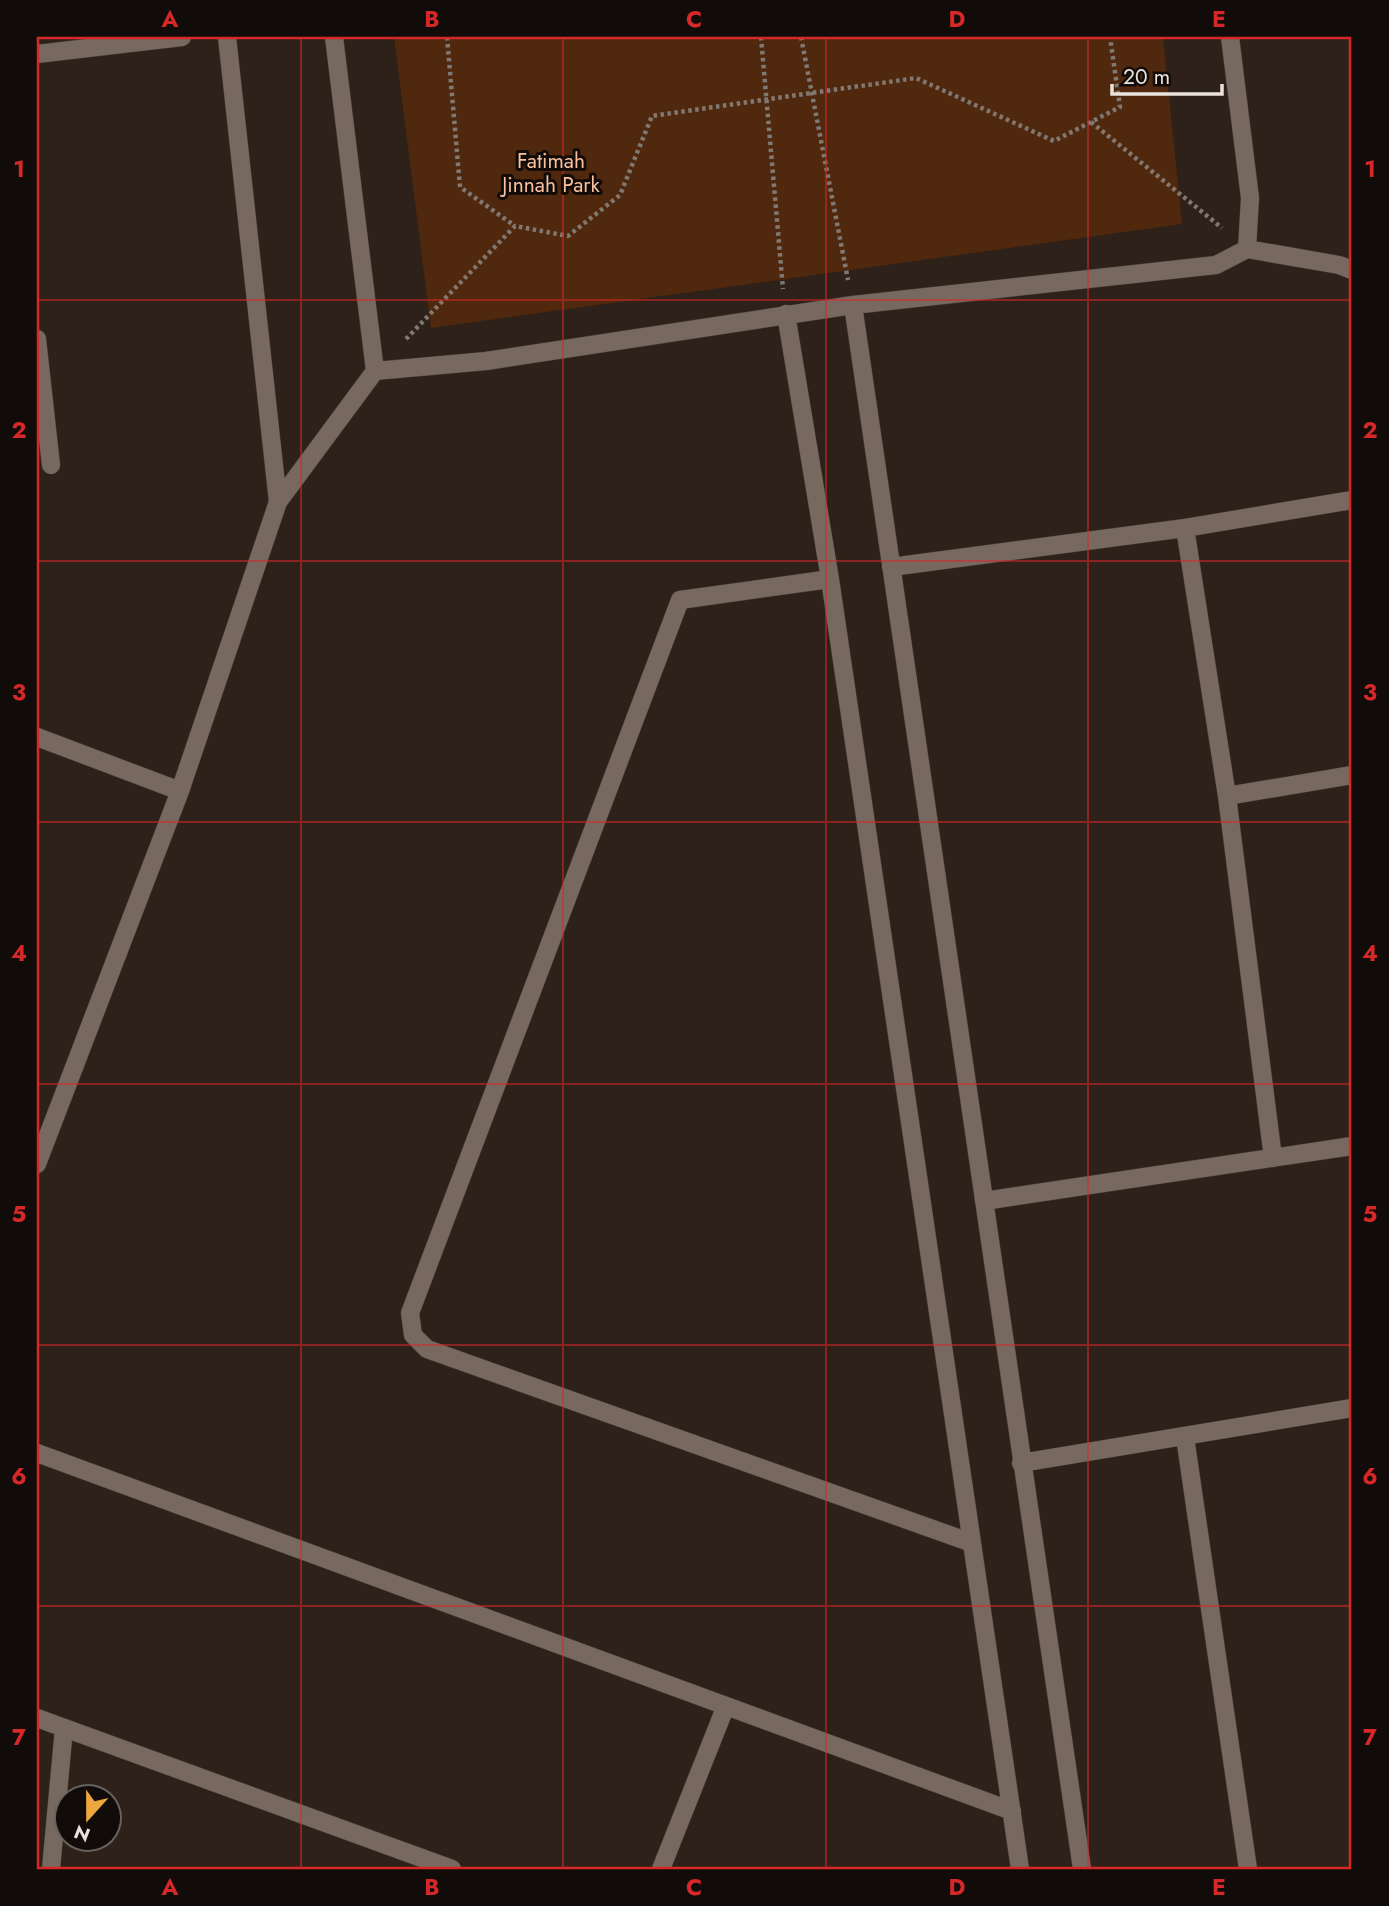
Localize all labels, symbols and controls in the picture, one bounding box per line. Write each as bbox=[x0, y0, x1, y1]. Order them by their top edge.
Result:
text: A bbox=[161, 2, 179, 36]
text: B bbox=[424, 2, 440, 36]
text: C bbox=[686, 2, 702, 36]
text: D bbox=[949, 2, 966, 36]
text: E bbox=[1212, 2, 1226, 36]
scale bar bbox=[1112, 52, 1223, 96]
text: 20 m bbox=[1123, 62, 1170, 92]
park label: Fatimah Jinnah Park bbox=[499, 146, 600, 200]
text: 1 bbox=[13, 152, 25, 186]
text: 1 bbox=[1364, 152, 1376, 186]
text: 2 bbox=[11, 413, 27, 447]
text: 2 bbox=[1362, 413, 1378, 447]
text: 3 bbox=[12, 675, 26, 709]
text: 3 bbox=[1363, 675, 1377, 709]
text: 4 bbox=[11, 936, 27, 970]
text: 4 bbox=[1362, 936, 1378, 970]
text: 5 bbox=[12, 1197, 26, 1231]
text: 5 bbox=[1363, 1197, 1377, 1231]
text: 6 bbox=[11, 1459, 27, 1493]
text: 6 bbox=[1362, 1459, 1378, 1493]
text: 7 bbox=[12, 1720, 26, 1754]
text: 7 bbox=[1363, 1720, 1377, 1754]
north arrow bbox=[52, 1784, 122, 1854]
text: N bbox=[70, 1818, 94, 1849]
text: A bbox=[161, 1870, 179, 1904]
text: B bbox=[424, 1870, 440, 1904]
text: C bbox=[686, 1870, 702, 1904]
text: D bbox=[949, 1870, 966, 1904]
text: E bbox=[1212, 1870, 1226, 1904]

